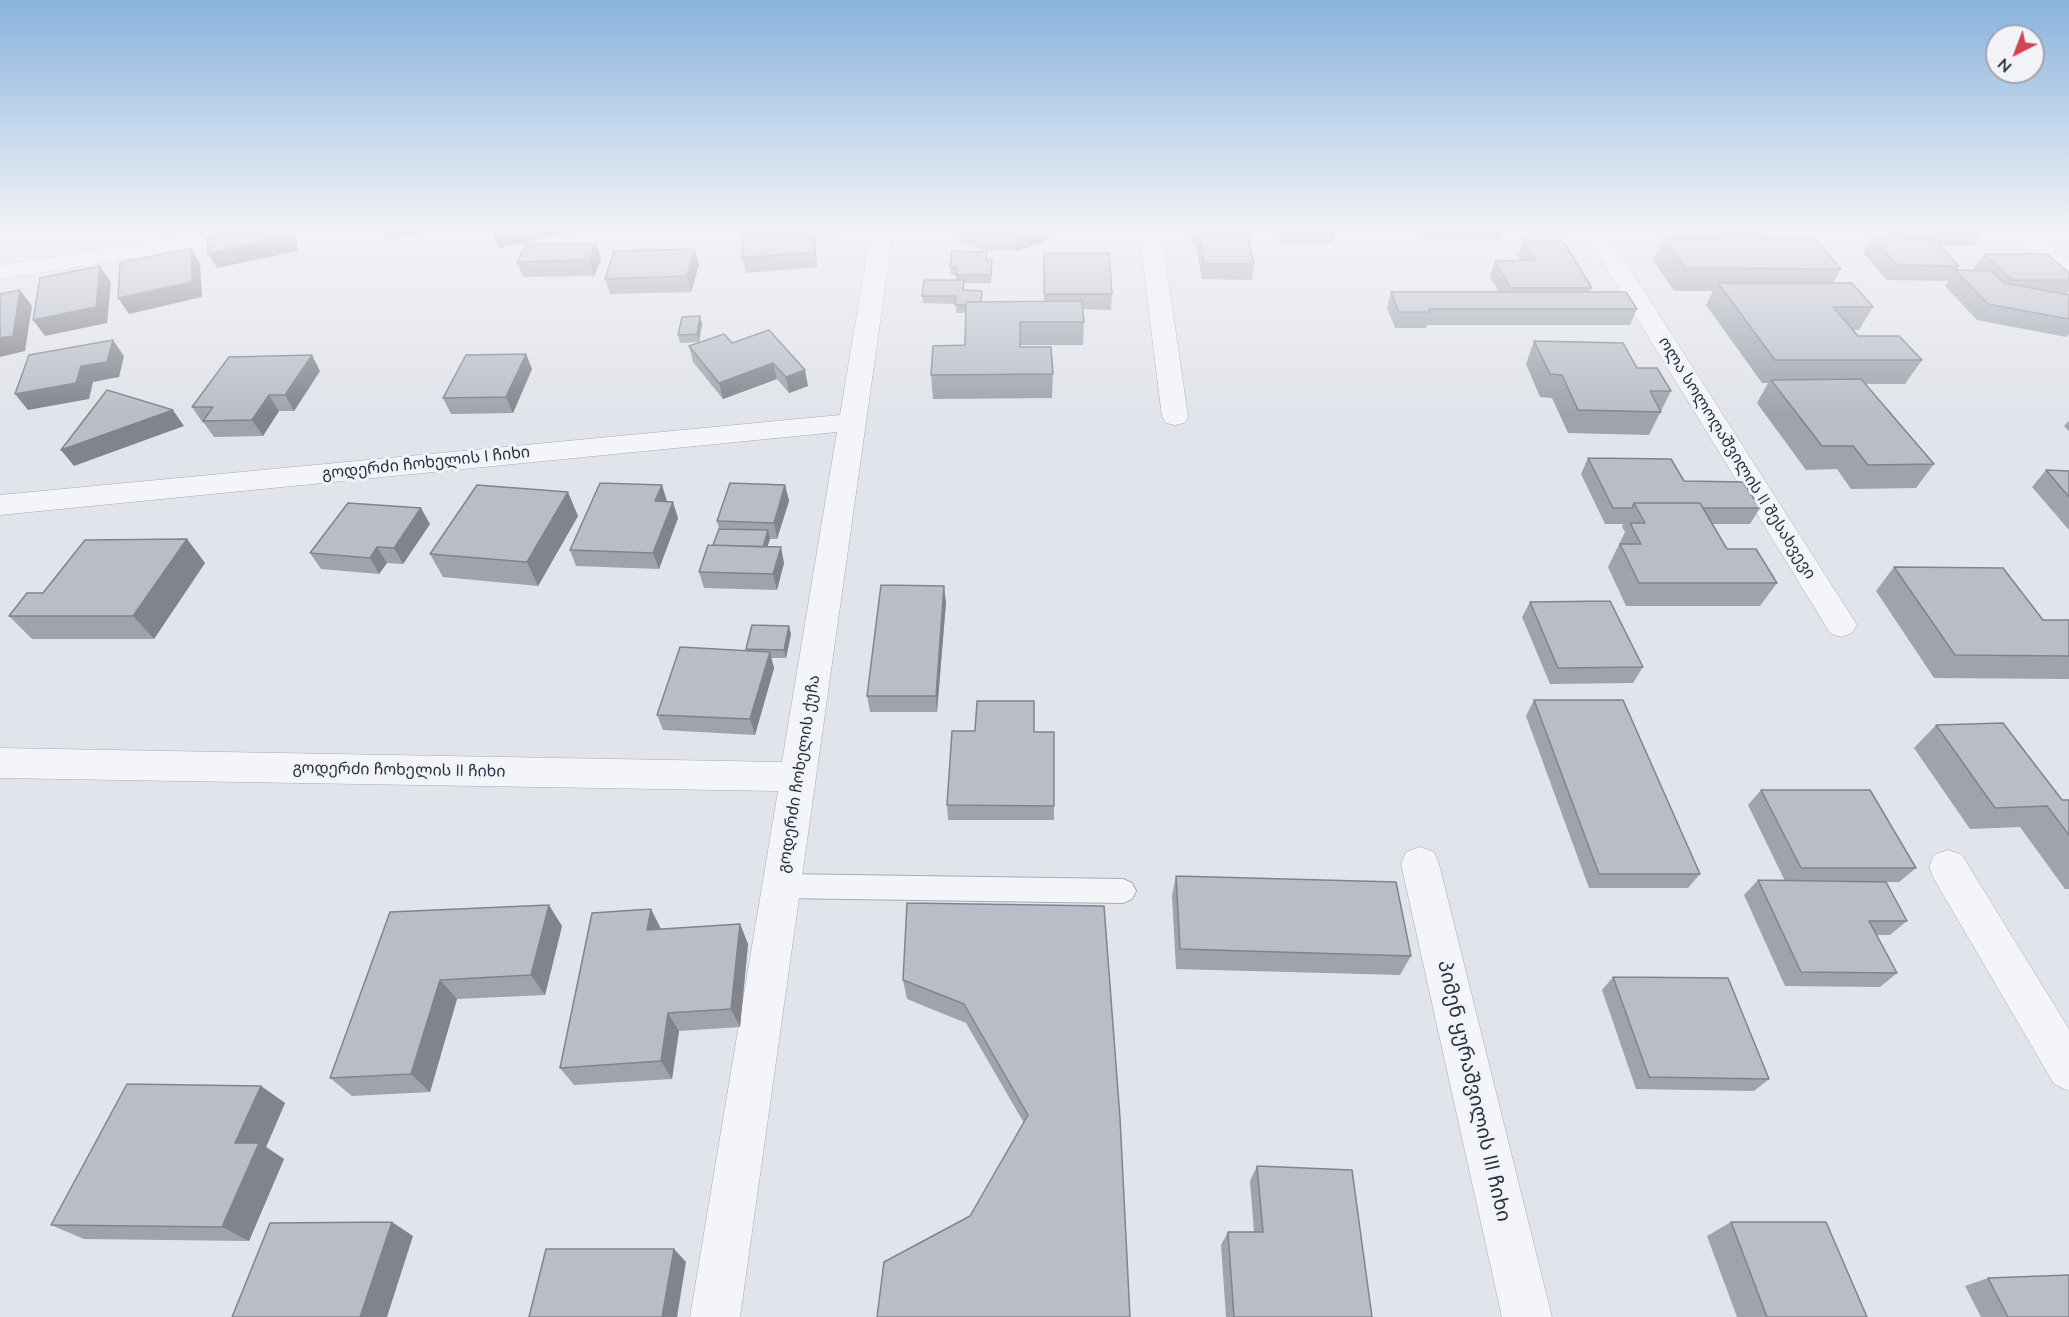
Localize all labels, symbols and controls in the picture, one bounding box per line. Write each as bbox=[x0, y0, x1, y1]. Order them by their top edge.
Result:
north arrow bbox=[1985, 24, 2045, 84]
text: N bbox=[1993, 54, 2015, 77]
street label: ოლა სოლოღაშვილის II შესახვევი bbox=[1654, 333, 1820, 583]
street label: გოდერძი ჩოხელის I ჩიხი bbox=[321, 443, 531, 483]
street label: გოდერძი ჩოხელის ქუჩა bbox=[774, 674, 824, 874]
street label: გოდერძი ჩოხელის II ჩიხი bbox=[292, 759, 506, 781]
street label: პიმენ ყურაშვილის III ჩიხი bbox=[1432, 958, 1516, 1224]

